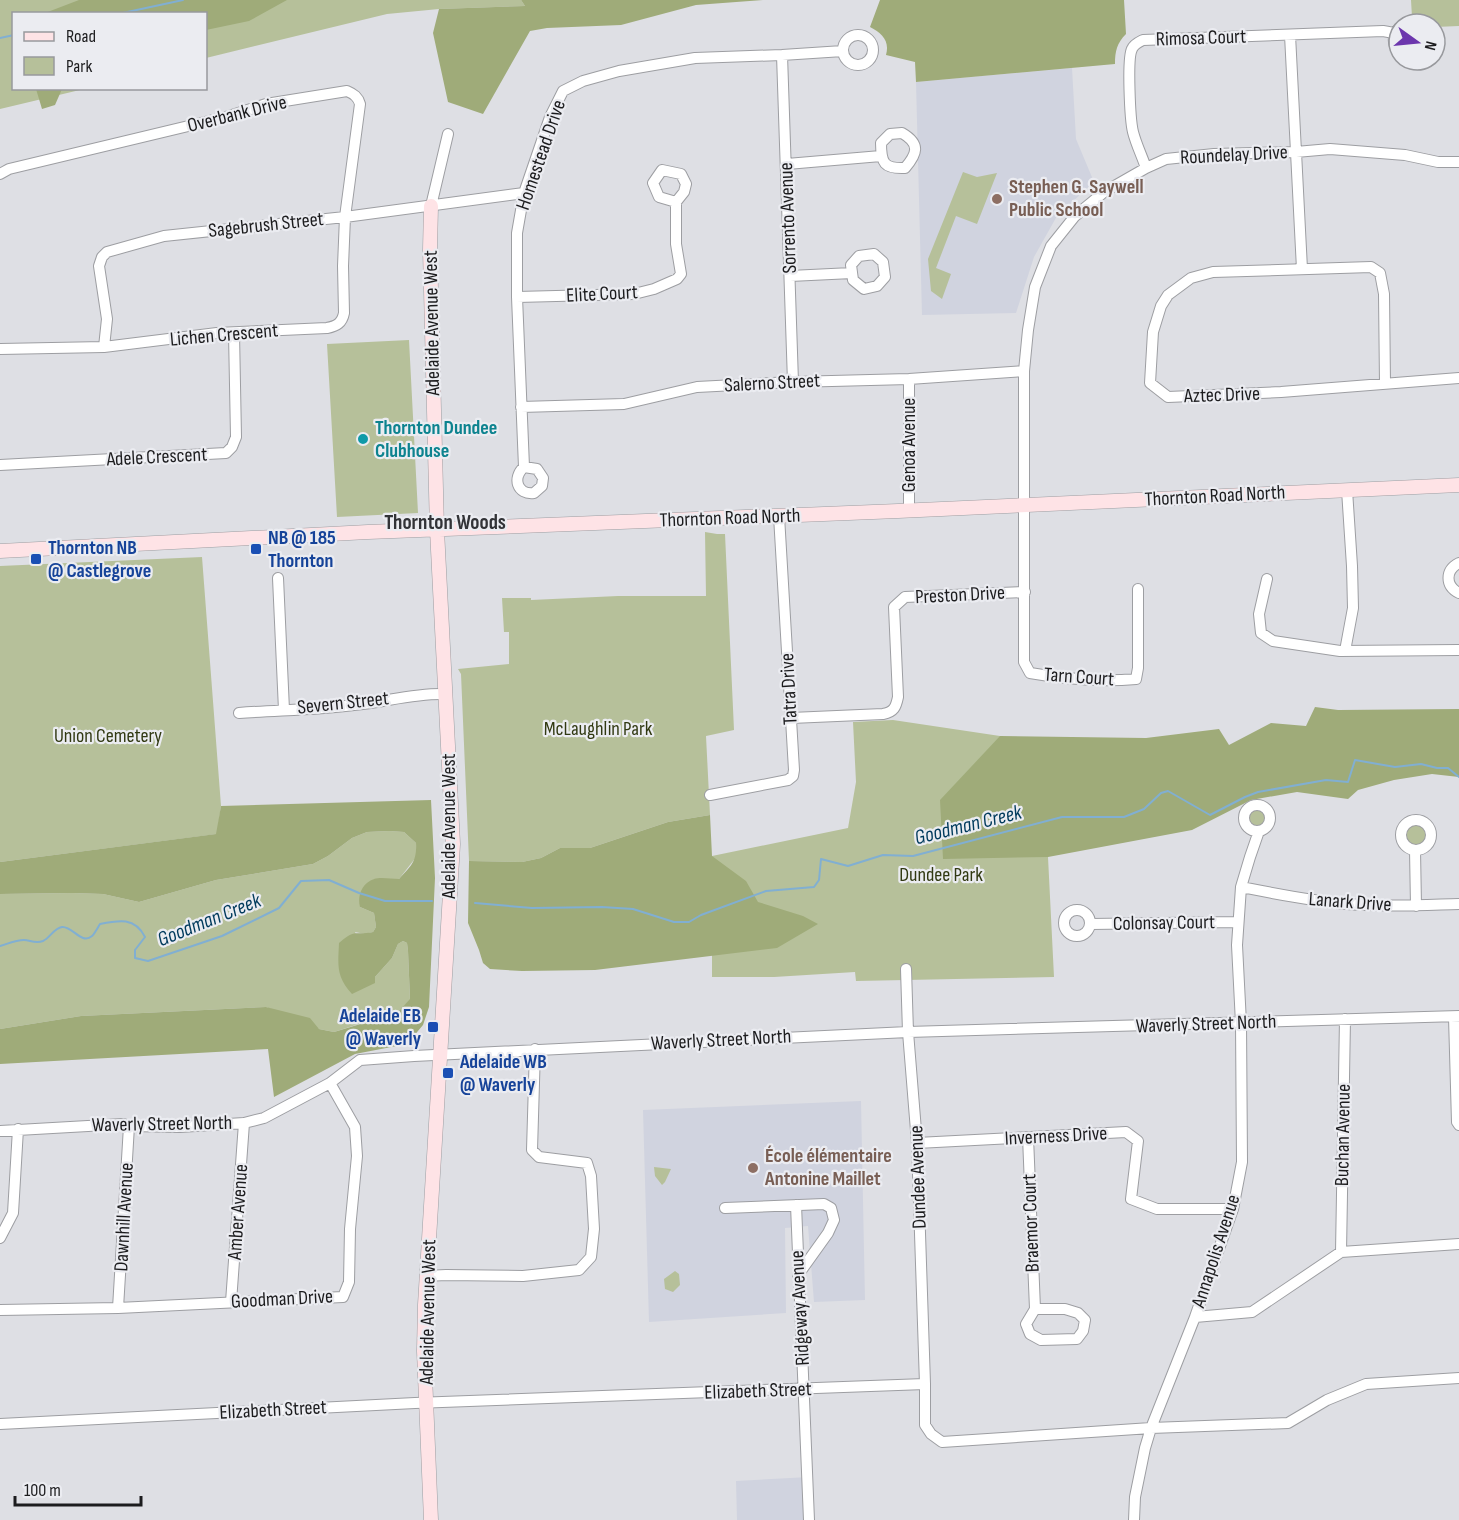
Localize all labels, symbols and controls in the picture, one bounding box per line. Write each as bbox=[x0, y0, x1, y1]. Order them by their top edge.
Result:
legend bbox=[12, 12, 207, 90]
north arrow bbox=[1387, 12, 1447, 72]
street label: Rimosa Court bbox=[1155, 24, 1247, 52]
text: Road bbox=[66, 26, 96, 47]
text: N bbox=[1420, 39, 1440, 52]
text: Park bbox=[66, 56, 92, 77]
street label: Overbank Drive bbox=[185, 90, 289, 138]
street label: Homestead Drive bbox=[511, 97, 571, 213]
street label: Roundelay Drive bbox=[1180, 140, 1288, 170]
street label: Sorrento Avenue bbox=[774, 162, 802, 274]
place label: Stephen G. Saywell Public School bbox=[1009, 175, 1143, 222]
marker: Stephen G. Saywell Public School bbox=[990, 192, 1004, 206]
street label: Sagebrush Street bbox=[207, 207, 325, 243]
street label: Adelaide Avenue West bbox=[419, 250, 445, 397]
street label: Elite Court bbox=[566, 280, 638, 308]
street label: Lichen Crescent bbox=[169, 318, 279, 352]
street label: Salerno Street bbox=[723, 369, 821, 397]
street label: Aztec Drive bbox=[1183, 382, 1260, 408]
street label: Genoa Avenue bbox=[897, 398, 921, 492]
place label: Thornton Dundee Clubhouse bbox=[375, 416, 497, 463]
marker: Thornton Dundee Clubhouse bbox=[356, 432, 370, 446]
street label: Adele Crescent bbox=[105, 442, 208, 472]
street label: Thornton Road North bbox=[1144, 480, 1286, 512]
street label: Thornton Road North bbox=[659, 504, 801, 532]
district label: Thornton Woods bbox=[384, 510, 506, 535]
place label: NB @ 185 Thornton bbox=[268, 526, 336, 573]
place label: Thornton NB @ Castlegrove bbox=[48, 536, 151, 583]
marker: NB @ 185 Thornton bbox=[249, 542, 263, 556]
marker: Thornton NB @ Castlegrove bbox=[29, 552, 43, 566]
street label: Preston Drive bbox=[914, 581, 1006, 609]
street label: Tatra Drive bbox=[775, 653, 803, 725]
street label: Tarn Court bbox=[1043, 663, 1115, 691]
street label: Severn Street bbox=[296, 686, 390, 720]
park label: McLaughlin Park bbox=[544, 717, 653, 741]
park label: Union Cemetery bbox=[54, 724, 162, 748]
street label: Adelaide Avenue West bbox=[437, 753, 461, 900]
water label: Goodman Creek bbox=[912, 799, 1025, 850]
park label: Dundee Park bbox=[899, 863, 983, 887]
water label: Goodman Creek bbox=[154, 887, 266, 952]
street label: Lanark Drive bbox=[1308, 887, 1392, 917]
street label: Colonsay Court bbox=[1113, 910, 1215, 936]
place label: Adelaide EB @ Waverly bbox=[339, 1004, 422, 1051]
street label: Waverly Street North bbox=[1135, 1010, 1277, 1038]
marker: Adelaide EB @ Waverly bbox=[426, 1020, 440, 1034]
street label: Waverly Street North bbox=[650, 1024, 792, 1056]
place label: Adelaide WB @ Waverly bbox=[459, 1050, 547, 1097]
marker: Adelaide WB @ Waverly bbox=[441, 1066, 455, 1080]
street label: Buchan Avenue bbox=[1330, 1084, 1356, 1186]
street label: Waverly Street North bbox=[92, 1111, 232, 1137]
street label: Inverness Drive bbox=[1004, 1121, 1108, 1151]
street label: Dundee Avenue bbox=[904, 1125, 932, 1229]
place label: École élémentaire Antonine Maillet bbox=[764, 1144, 892, 1191]
marker: École élémentaire Antonine Maillet bbox=[746, 1161, 760, 1175]
street label: Dawnhill Avenue bbox=[109, 1162, 139, 1272]
street label: Amber Avenue bbox=[223, 1163, 253, 1262]
street label: Braemor Court bbox=[1017, 1173, 1045, 1273]
street label: Annapolis Avenue bbox=[1186, 1191, 1246, 1312]
street label: Adelaide Avenue West bbox=[415, 1239, 441, 1386]
street label: Ridgeway Avenue bbox=[785, 1250, 815, 1366]
street label: Goodman Drive bbox=[230, 1284, 334, 1314]
street label: Elizabeth Street bbox=[704, 1377, 812, 1405]
street label: Elizabeth Street bbox=[219, 1395, 327, 1425]
scale bar bbox=[15, 1469, 141, 1507]
text: 100 m bbox=[24, 1480, 61, 1501]

